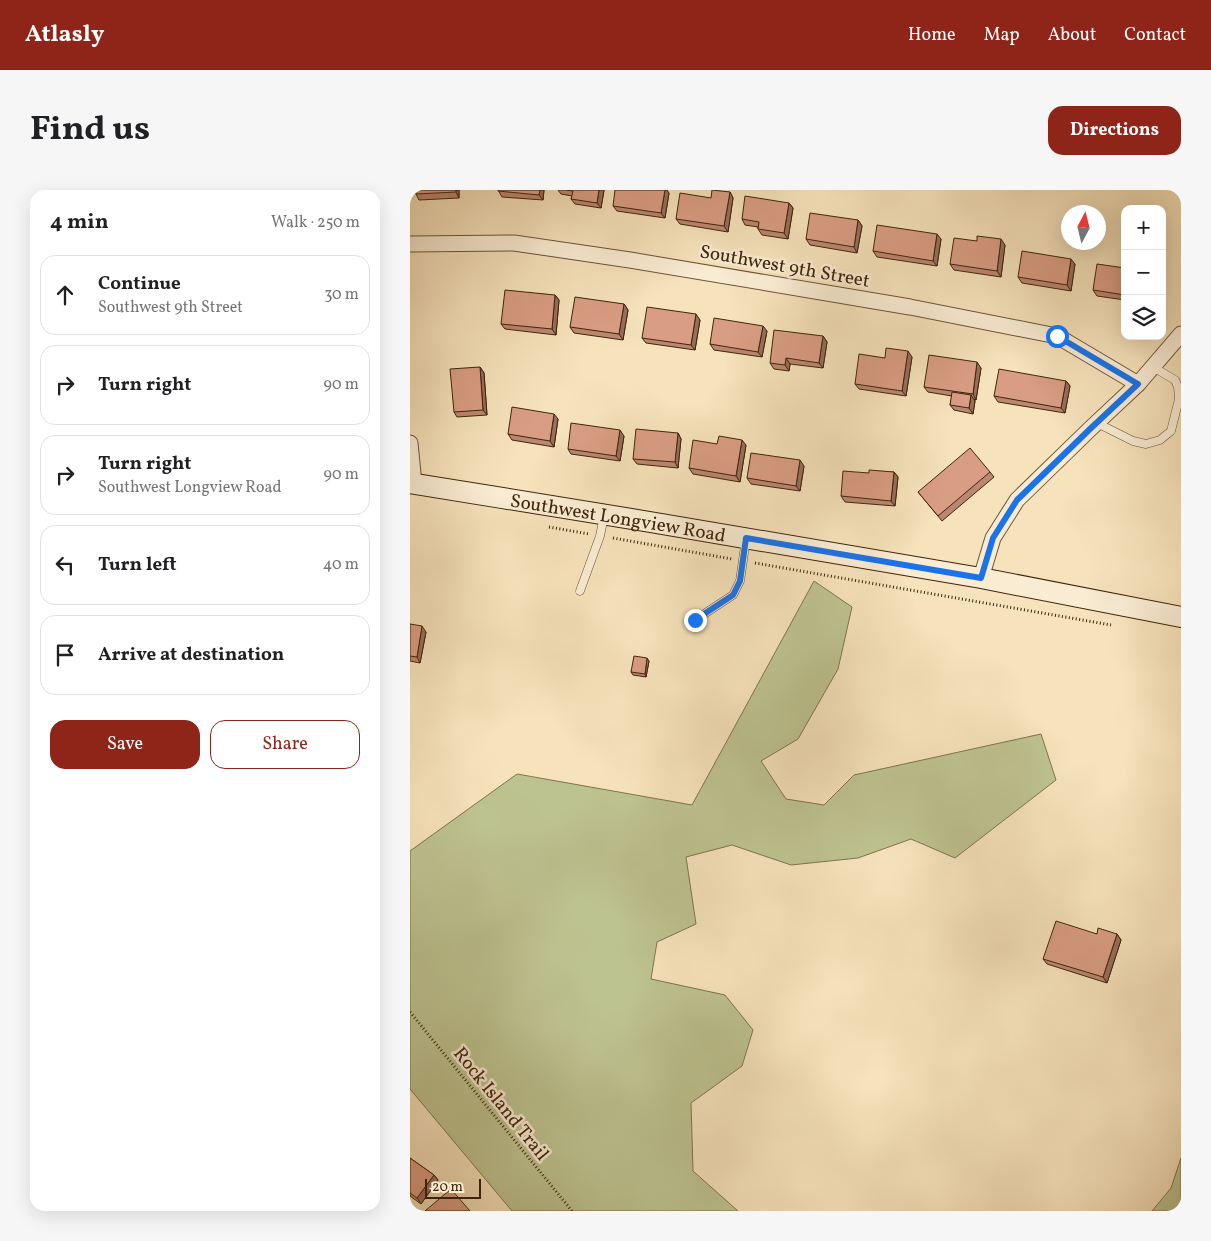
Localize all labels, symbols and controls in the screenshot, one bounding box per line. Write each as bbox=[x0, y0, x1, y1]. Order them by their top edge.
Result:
text: Atlasly bbox=[25, 18, 104, 52]
text: Home bbox=[908, 23, 956, 48]
text: Map bbox=[984, 23, 1020, 48]
text: About bbox=[1048, 23, 1096, 48]
text: Contact bbox=[1124, 23, 1186, 48]
text: Find us bbox=[30, 106, 150, 154]
button: Directions bbox=[1048, 106, 1181, 155]
north arrow bbox=[1061, 205, 1106, 250]
map controls bbox=[1121, 205, 1166, 340]
button: + bbox=[1121, 205, 1166, 250]
text: 4 min bbox=[50, 208, 109, 237]
text: Walk · 250 m bbox=[271, 212, 360, 234]
street label: Southwest 9th Street bbox=[698, 239, 872, 295]
button: − bbox=[1121, 250, 1166, 295]
text: Continue bbox=[98, 271, 181, 297]
icon: ahead bbox=[51, 281, 79, 309]
text: 30 m bbox=[324, 284, 359, 306]
button: layers bbox=[1121, 295, 1166, 340]
text: Southwest 9th Street bbox=[98, 297, 243, 319]
route start bbox=[1046, 325, 1069, 348]
icon: right bbox=[51, 371, 79, 399]
text: Turn right bbox=[98, 372, 191, 398]
text: 90 m bbox=[323, 374, 359, 396]
text: Turn right bbox=[98, 451, 191, 477]
icon: right bbox=[51, 461, 79, 489]
text: 90 m bbox=[323, 464, 359, 486]
text: Southwest Longview Road bbox=[98, 477, 281, 499]
street label: Southwest Longview Road bbox=[508, 488, 728, 550]
icon: left bbox=[51, 551, 79, 579]
text: Turn left bbox=[98, 552, 177, 578]
text: 40 m bbox=[323, 554, 359, 576]
route end bbox=[684, 609, 707, 632]
icon: arrive bbox=[51, 641, 79, 669]
text: Arrive at destination bbox=[98, 642, 284, 668]
button: Save bbox=[50, 720, 200, 769]
button: Share bbox=[210, 720, 360, 769]
street label: Rock Island Trail bbox=[446, 1042, 555, 1167]
scale bar bbox=[425, 1176, 481, 1199]
text: 20 m bbox=[432, 1178, 463, 1197]

